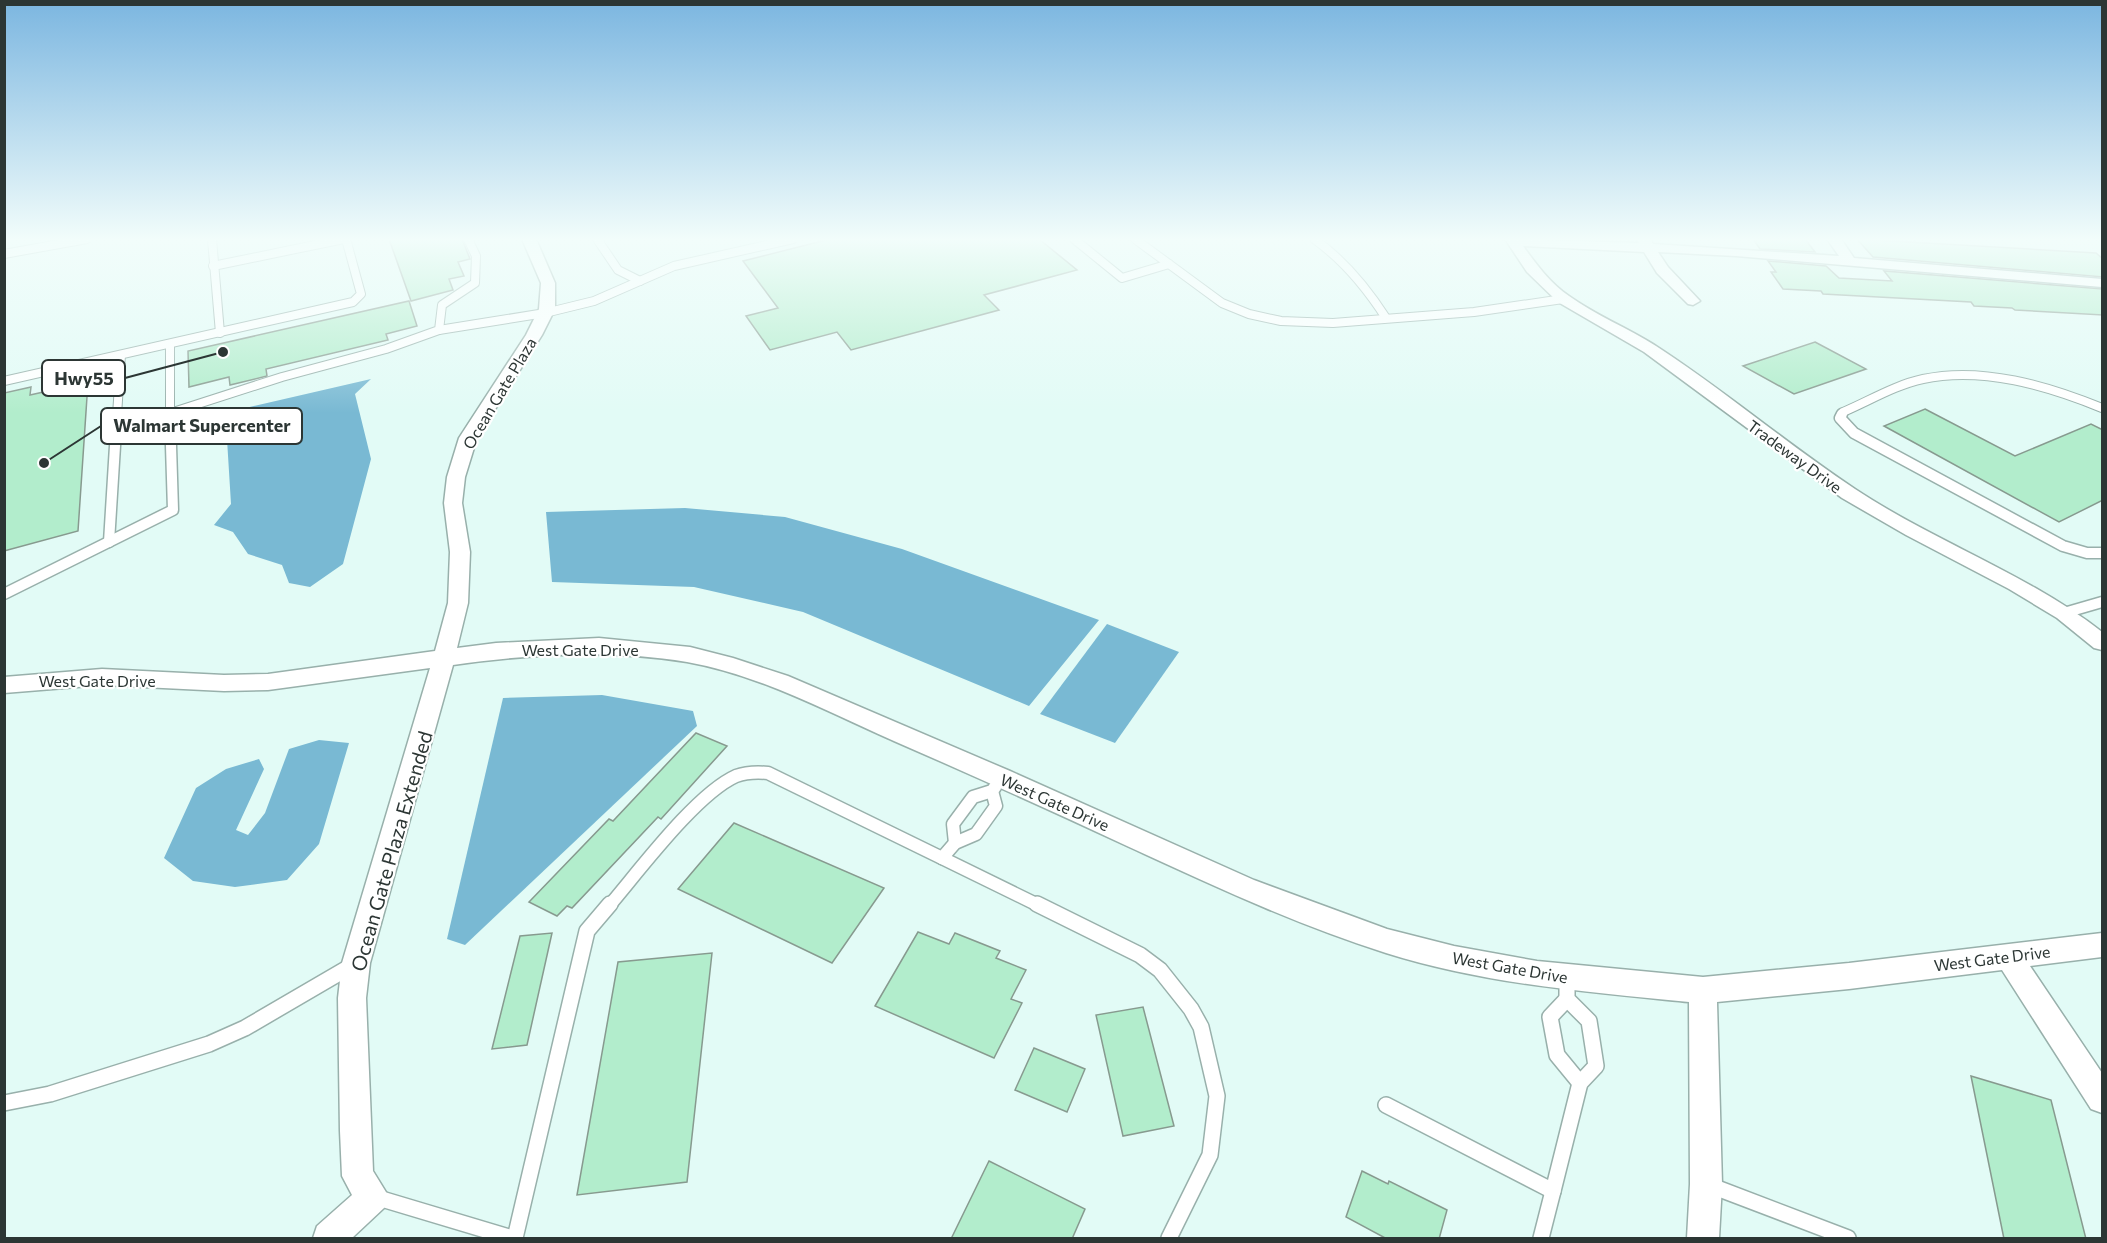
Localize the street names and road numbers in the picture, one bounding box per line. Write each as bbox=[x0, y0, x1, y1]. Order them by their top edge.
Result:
street label: Ocean Gate Plaza bbox=[458, 334, 540, 452]
street label: Tradeway Drive bbox=[1744, 415, 1846, 497]
street label: West Gate Drive bbox=[521, 640, 639, 659]
street label: West Gate Drive bbox=[38, 671, 156, 690]
street label: Ocean Gate Plaza Extended bbox=[345, 728, 437, 974]
street label: West Gate Drive bbox=[998, 769, 1112, 835]
street label: West Gate Drive bbox=[1933, 941, 2051, 975]
street label: West Gate Drive bbox=[1451, 947, 1569, 987]

